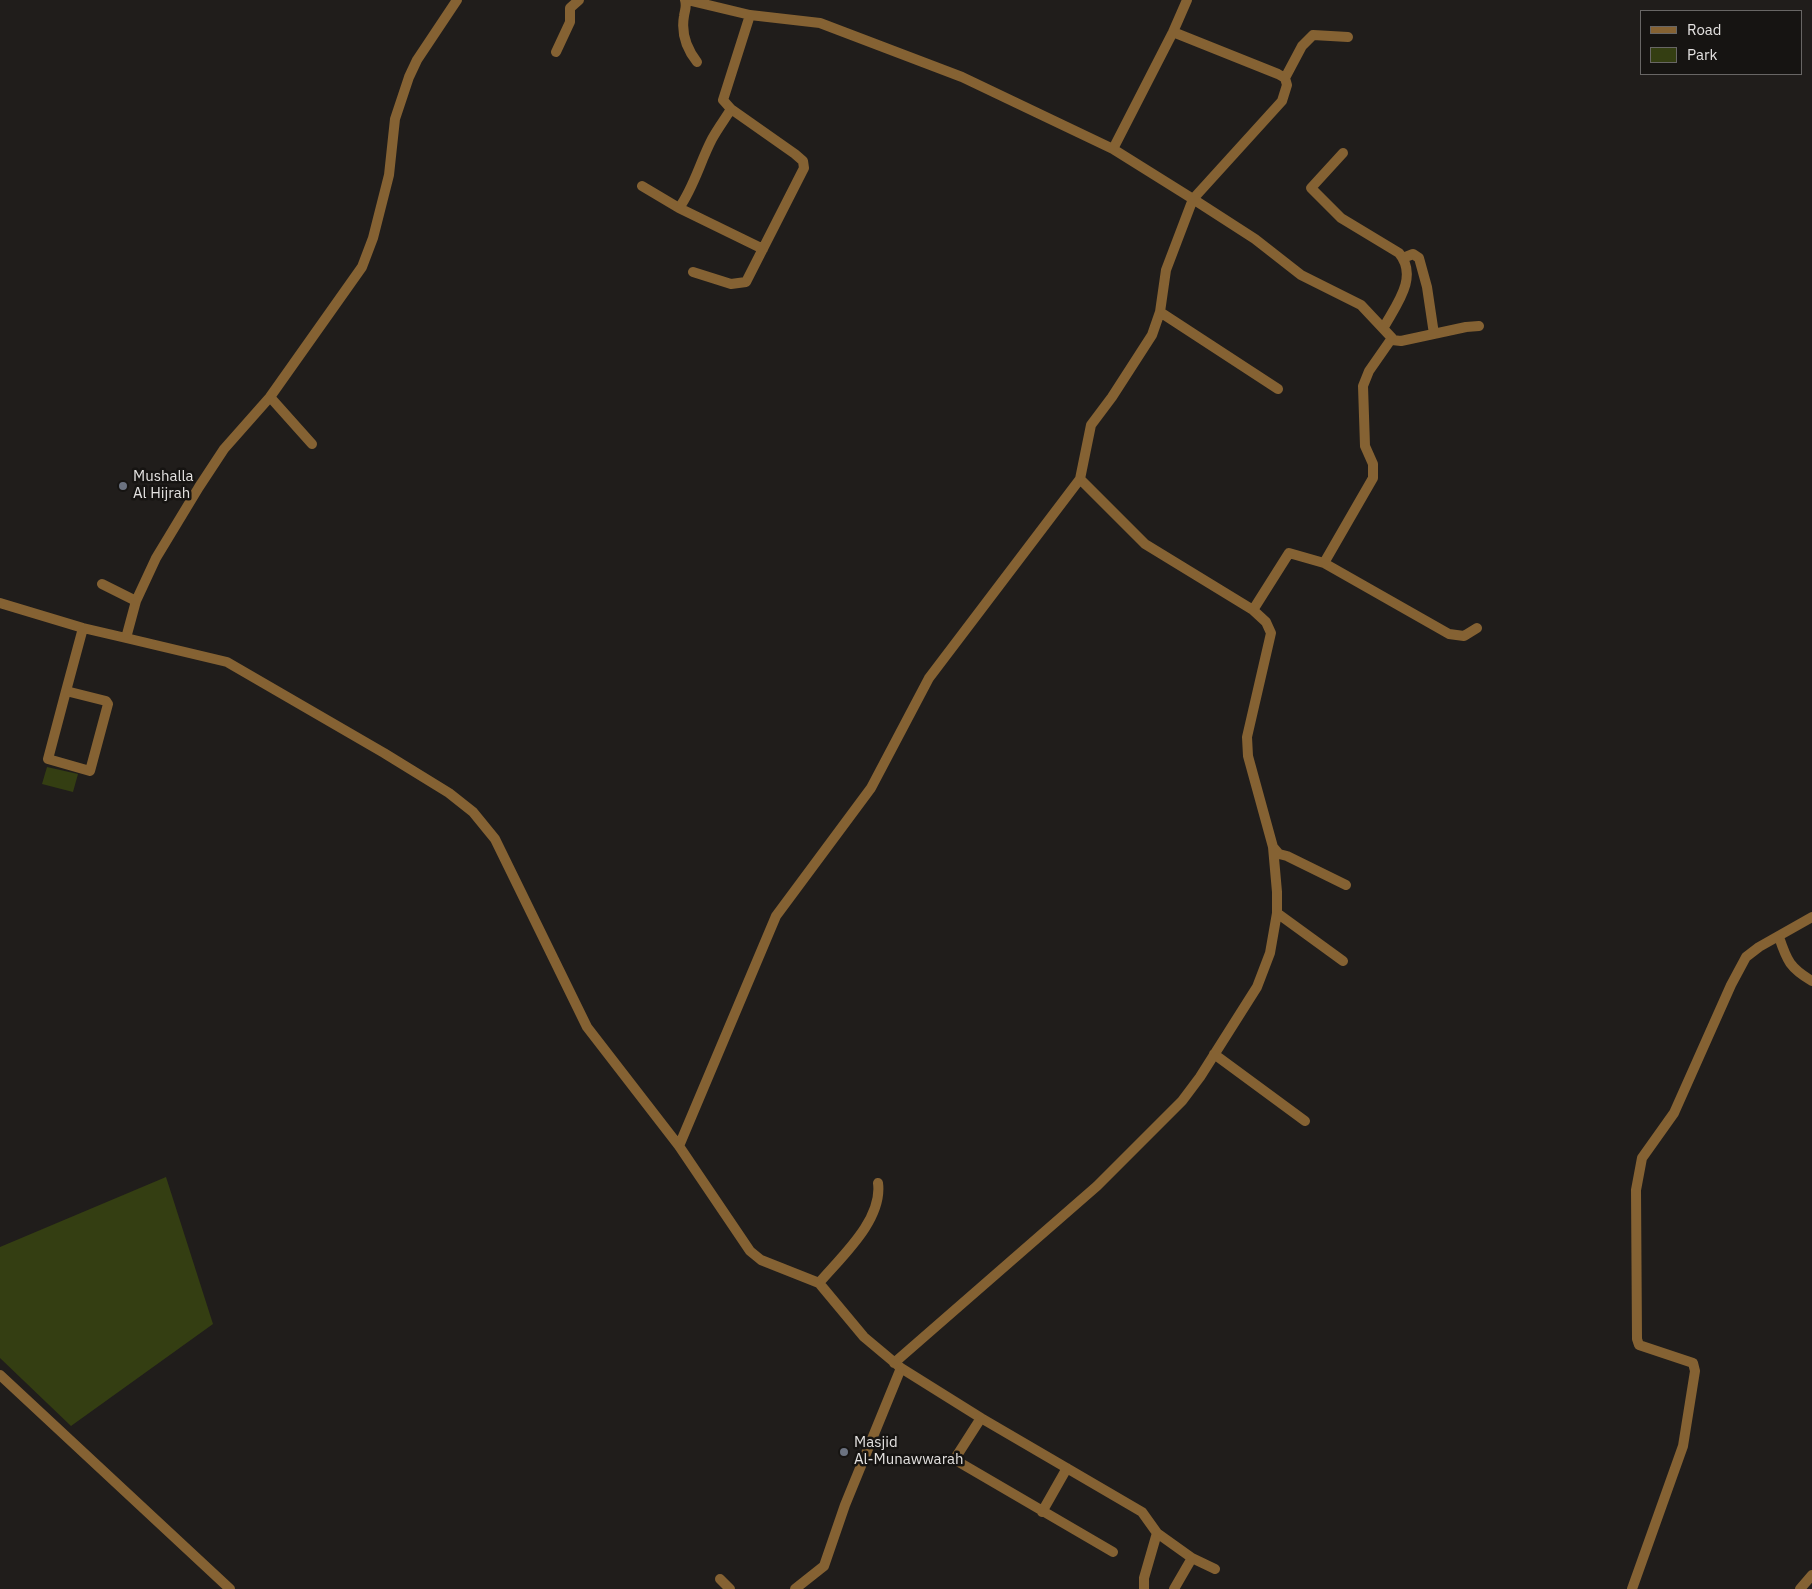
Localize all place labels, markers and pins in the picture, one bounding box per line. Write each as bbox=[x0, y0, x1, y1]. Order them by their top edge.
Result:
place label: Mushalla Al Hijrah bbox=[133, 468, 194, 503]
marker: Mushalla Al Hijrah bbox=[117, 480, 129, 492]
place label: Masjid Al-Munawwarah bbox=[854, 1434, 964, 1469]
marker: Masjid Al-Munawwarah bbox=[838, 1446, 850, 1458]

